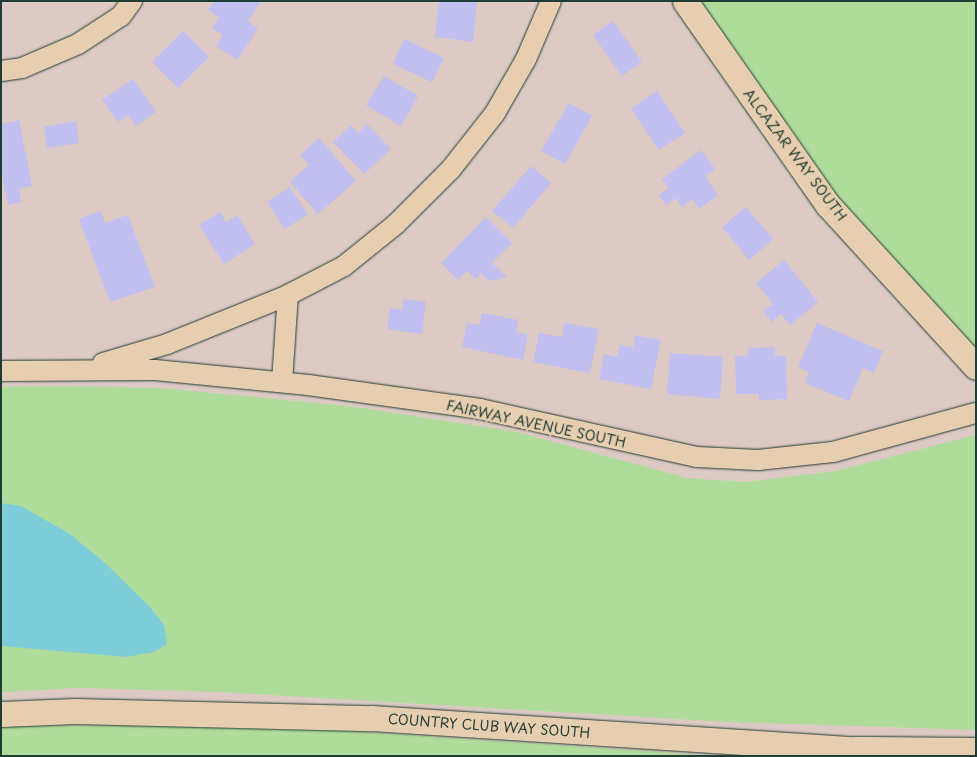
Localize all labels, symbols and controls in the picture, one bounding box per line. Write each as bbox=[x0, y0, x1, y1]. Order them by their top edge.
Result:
street label: ALCAZAR WAY SOUTH bbox=[740, 86, 850, 224]
street label: FAIRWAY AVENUE SOUTH bbox=[445, 397, 627, 451]
street label: COUNTRY CLUB WAY SOUTH bbox=[386, 710, 592, 742]

